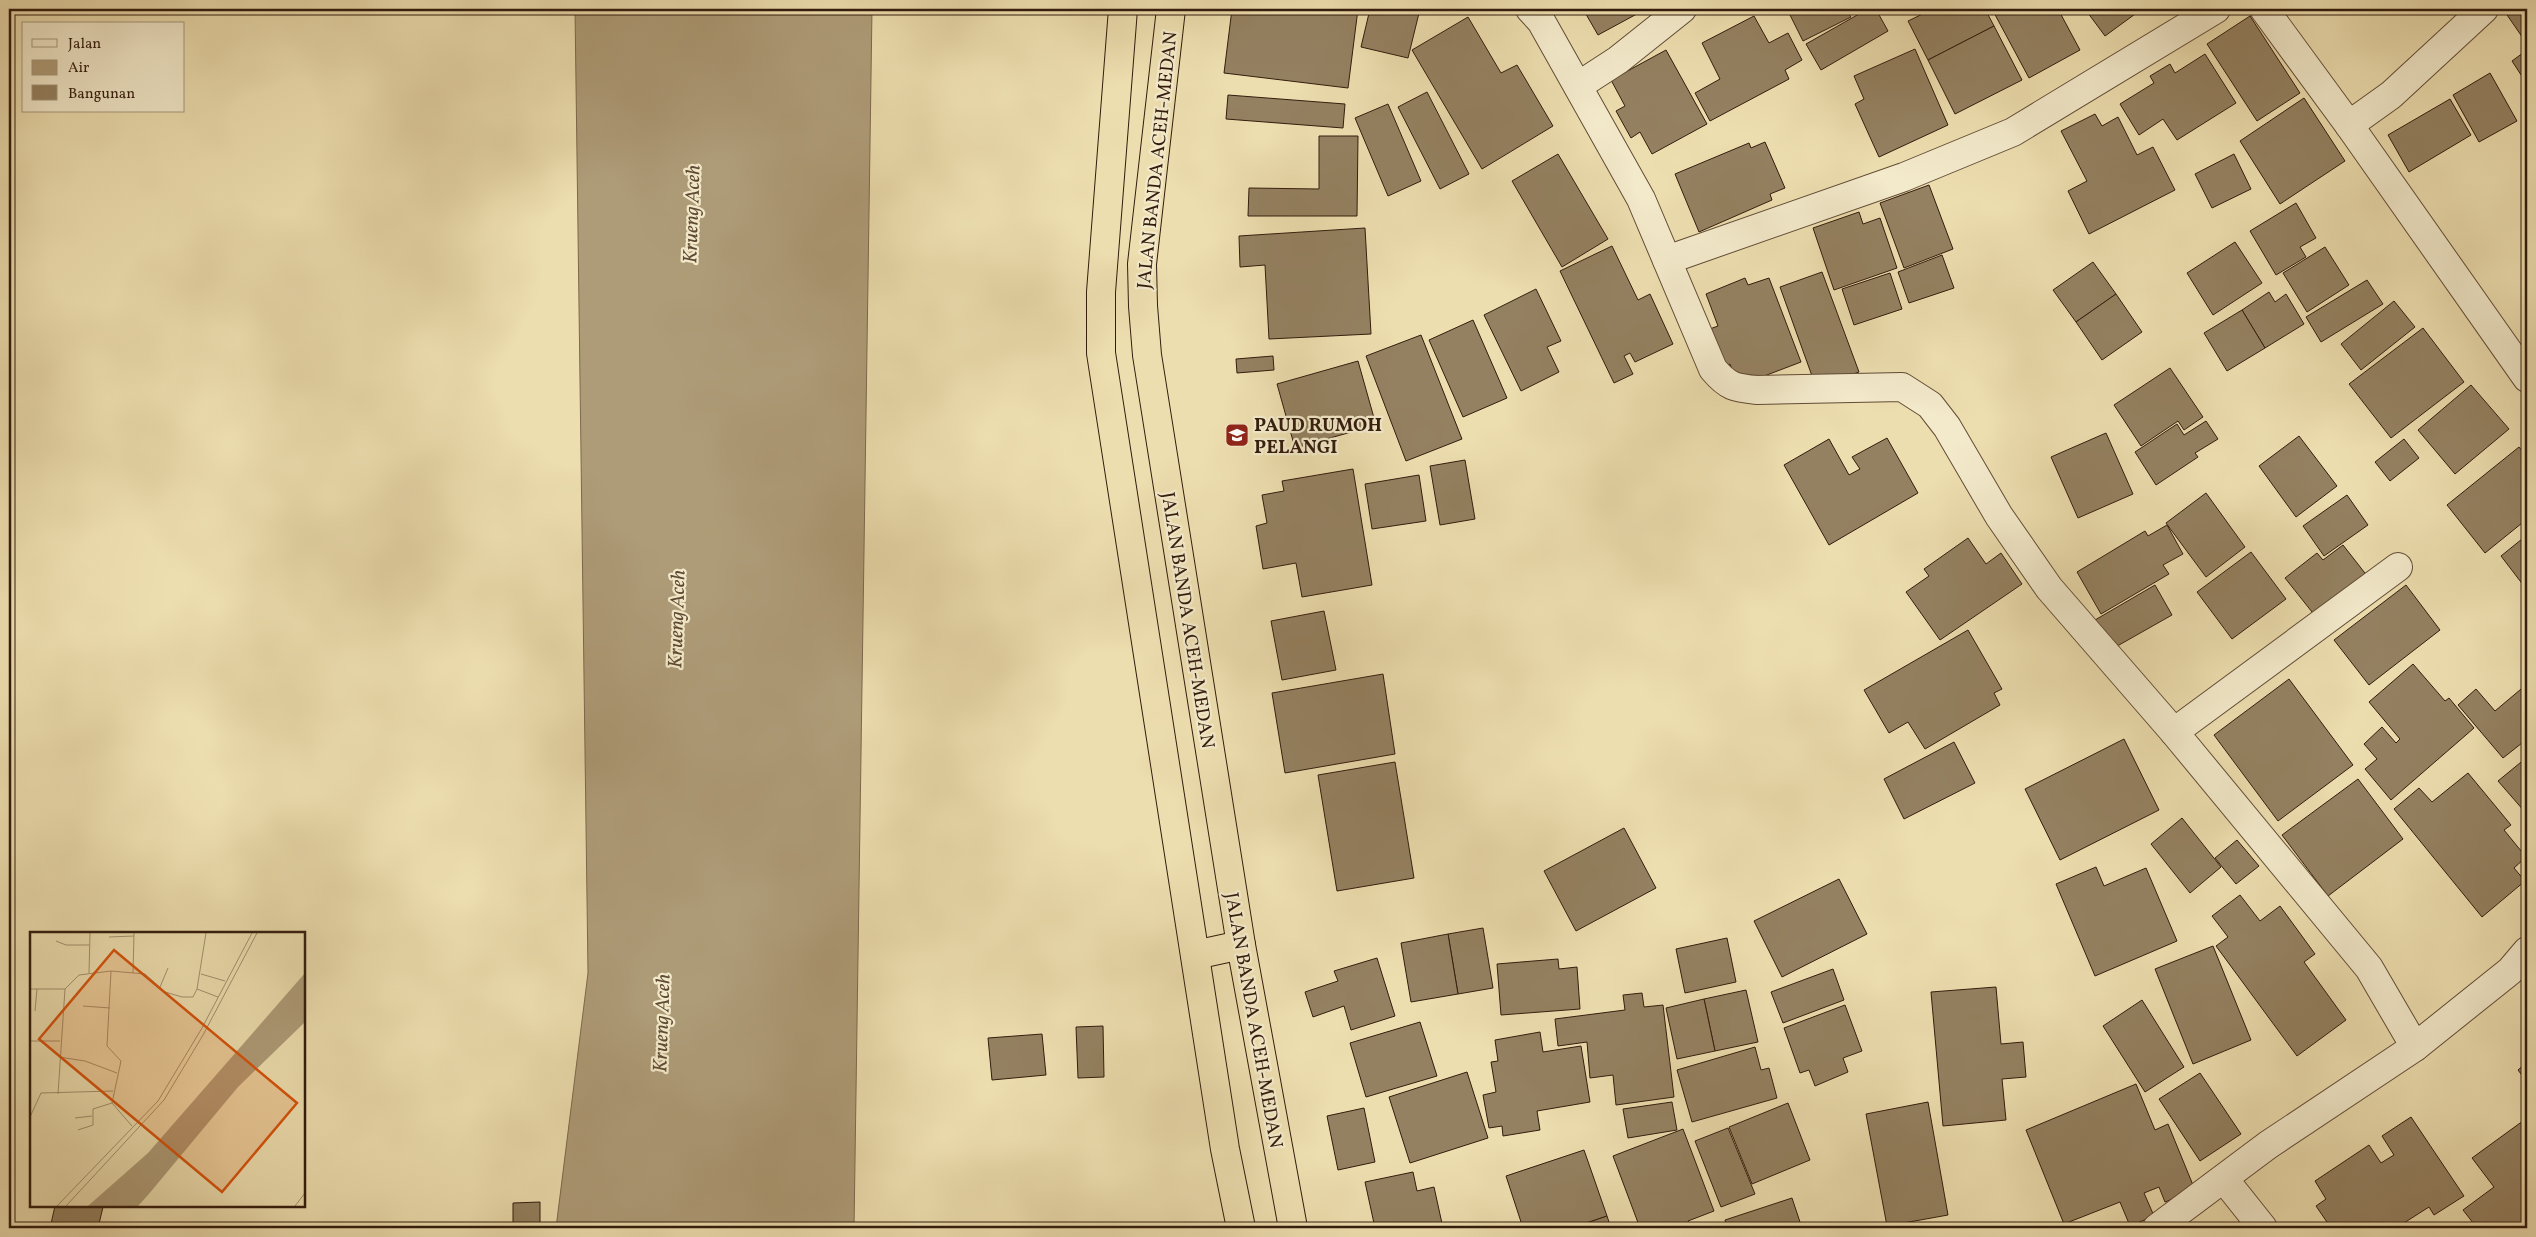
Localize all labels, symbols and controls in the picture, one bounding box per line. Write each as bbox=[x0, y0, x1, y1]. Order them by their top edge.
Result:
legend bbox=[22, 22, 185, 112]
street label: JALAN BANDA ACEH-MEDAN bbox=[1132, 30, 1184, 290]
text: Jalan bbox=[68, 34, 101, 55]
text: Air bbox=[68, 58, 89, 79]
text: Bangunan bbox=[68, 84, 135, 105]
water label: Krueng Aceh bbox=[677, 164, 709, 264]
place label: PAUD RUMOH PELANGI bbox=[1254, 413, 1382, 461]
school or university icon: PAUD RUMOH PELANGI bbox=[1224, 422, 1250, 448]
street label: JALAN BANDA ACEH-MEDAN bbox=[1154, 490, 1220, 750]
water label: Krueng Aceh bbox=[662, 569, 694, 669]
street label: JALAN BANDA ACEH-MEDAN bbox=[1218, 890, 1288, 1150]
inset map bbox=[30, 932, 305, 1207]
water label: Krueng Aceh bbox=[647, 973, 679, 1073]

